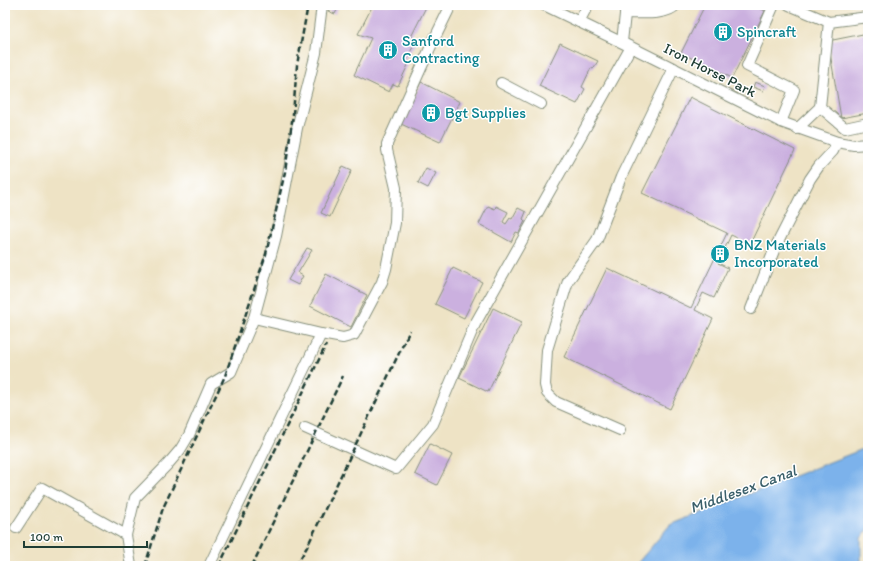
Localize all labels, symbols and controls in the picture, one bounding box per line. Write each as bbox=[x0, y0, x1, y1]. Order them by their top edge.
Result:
building icon: Spincraft bbox=[712, 21, 734, 43]
place label: Spincraft bbox=[737, 23, 797, 41]
place label: Sanford Contracting bbox=[402, 32, 480, 67]
building icon: Sanford Contracting bbox=[377, 39, 399, 61]
street label: Iron Horse Park bbox=[661, 39, 760, 101]
building icon: Bgt Supplies bbox=[420, 102, 442, 124]
place label: Bgt Supplies bbox=[445, 104, 526, 122]
place label: BNZ Materials Incorporated bbox=[734, 236, 827, 271]
building icon: BNZ Materials Incorporated bbox=[709, 243, 731, 265]
water label: Middlesex Canal bbox=[687, 460, 800, 517]
scale bar bbox=[24, 523, 147, 549]
text: 100 m bbox=[30, 530, 63, 544]

